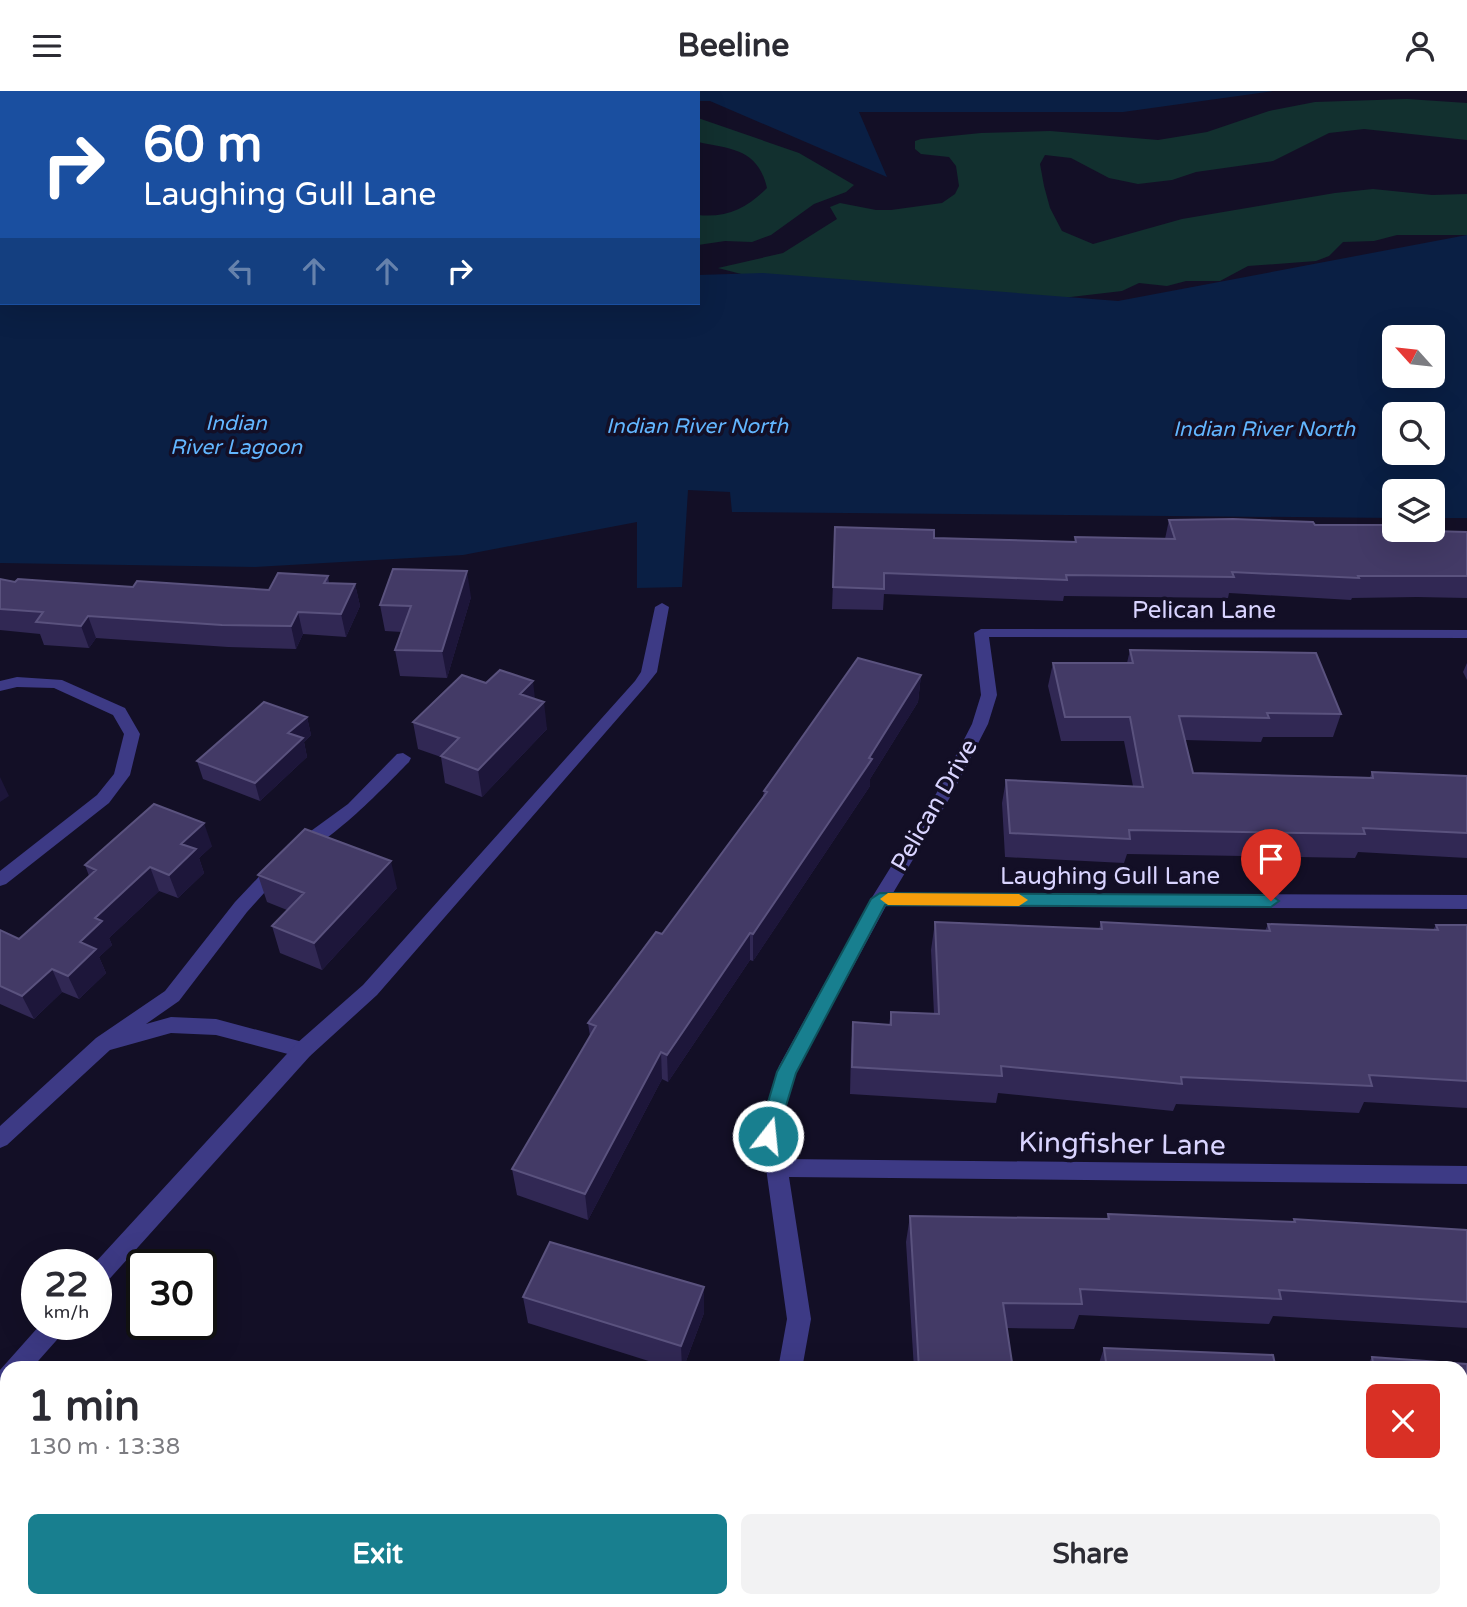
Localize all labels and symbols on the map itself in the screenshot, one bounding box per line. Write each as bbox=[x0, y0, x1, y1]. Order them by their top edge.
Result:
north arrow bbox=[1382, 325, 1446, 389]
water label: Indian River Lagoon bbox=[170, 411, 303, 460]
water label: Indian River North bbox=[606, 414, 789, 439]
water label: Indian River North bbox=[1173, 417, 1356, 442]
street label: Pelican Lane bbox=[1132, 596, 1276, 625]
street label: Pelican Drive bbox=[885, 734, 984, 876]
pin bbox=[1241, 829, 1301, 901]
street label: Laughing Gull Lane bbox=[1000, 862, 1220, 891]
position arrow bbox=[731, 1099, 805, 1173]
street label: Kingfisher Lane bbox=[1018, 1125, 1226, 1163]
speed limit sign: 30 bbox=[126, 1249, 217, 1340]

